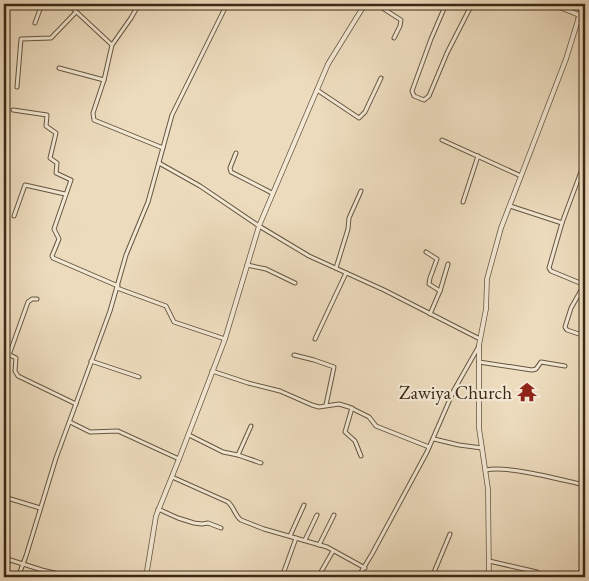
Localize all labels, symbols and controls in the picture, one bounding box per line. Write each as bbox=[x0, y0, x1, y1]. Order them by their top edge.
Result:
place label: Zawiya Church bbox=[399, 380, 512, 405]
temple icon: Zawiya Church bbox=[516, 381, 538, 403]

